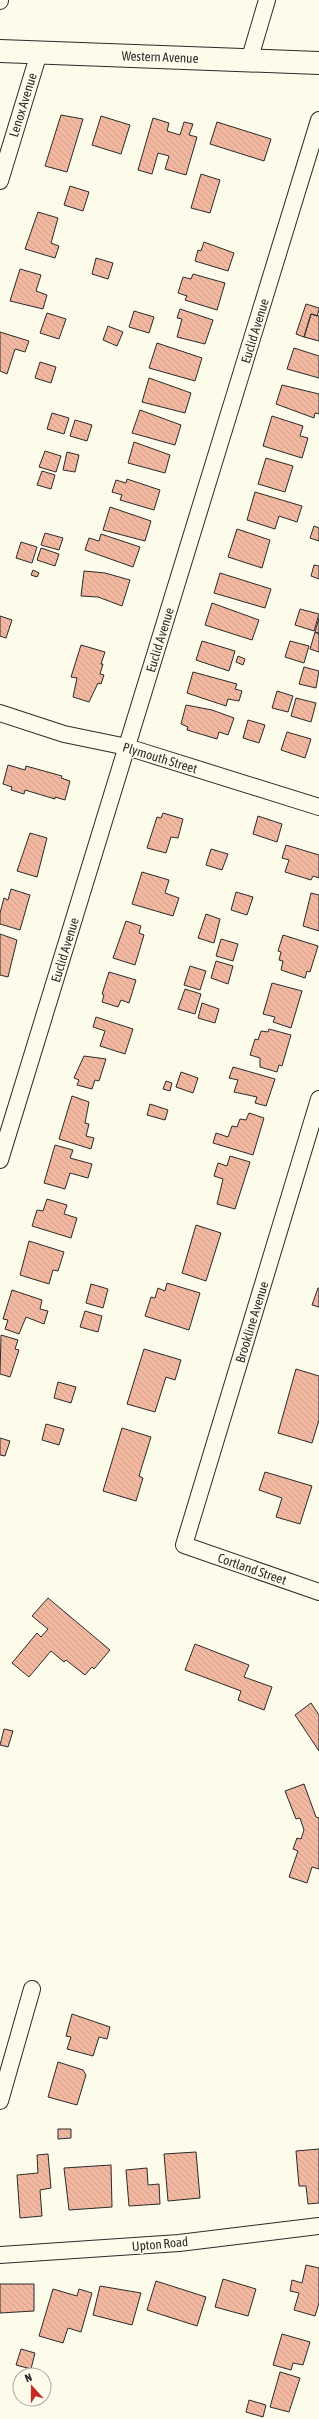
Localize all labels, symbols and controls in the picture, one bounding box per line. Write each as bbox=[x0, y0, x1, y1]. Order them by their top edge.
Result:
street label: Western Avenue bbox=[121, 48, 199, 66]
street label: Lenox Avenue bbox=[6, 71, 40, 139]
street label: Euclid Avenue bbox=[238, 297, 272, 365]
street label: Euclid Avenue bbox=[143, 606, 177, 674]
street label: Plymouth Street bbox=[121, 740, 199, 777]
street label: Euclid Avenue bbox=[48, 916, 82, 984]
street label: Brookline Avenue bbox=[232, 1279, 272, 1365]
street label: Cortland Street bbox=[216, 1550, 289, 1588]
street label: Upton Road bbox=[131, 2234, 189, 2254]
north arrow bbox=[12, 2367, 52, 2407]
text: N bbox=[23, 2371, 34, 2384]

